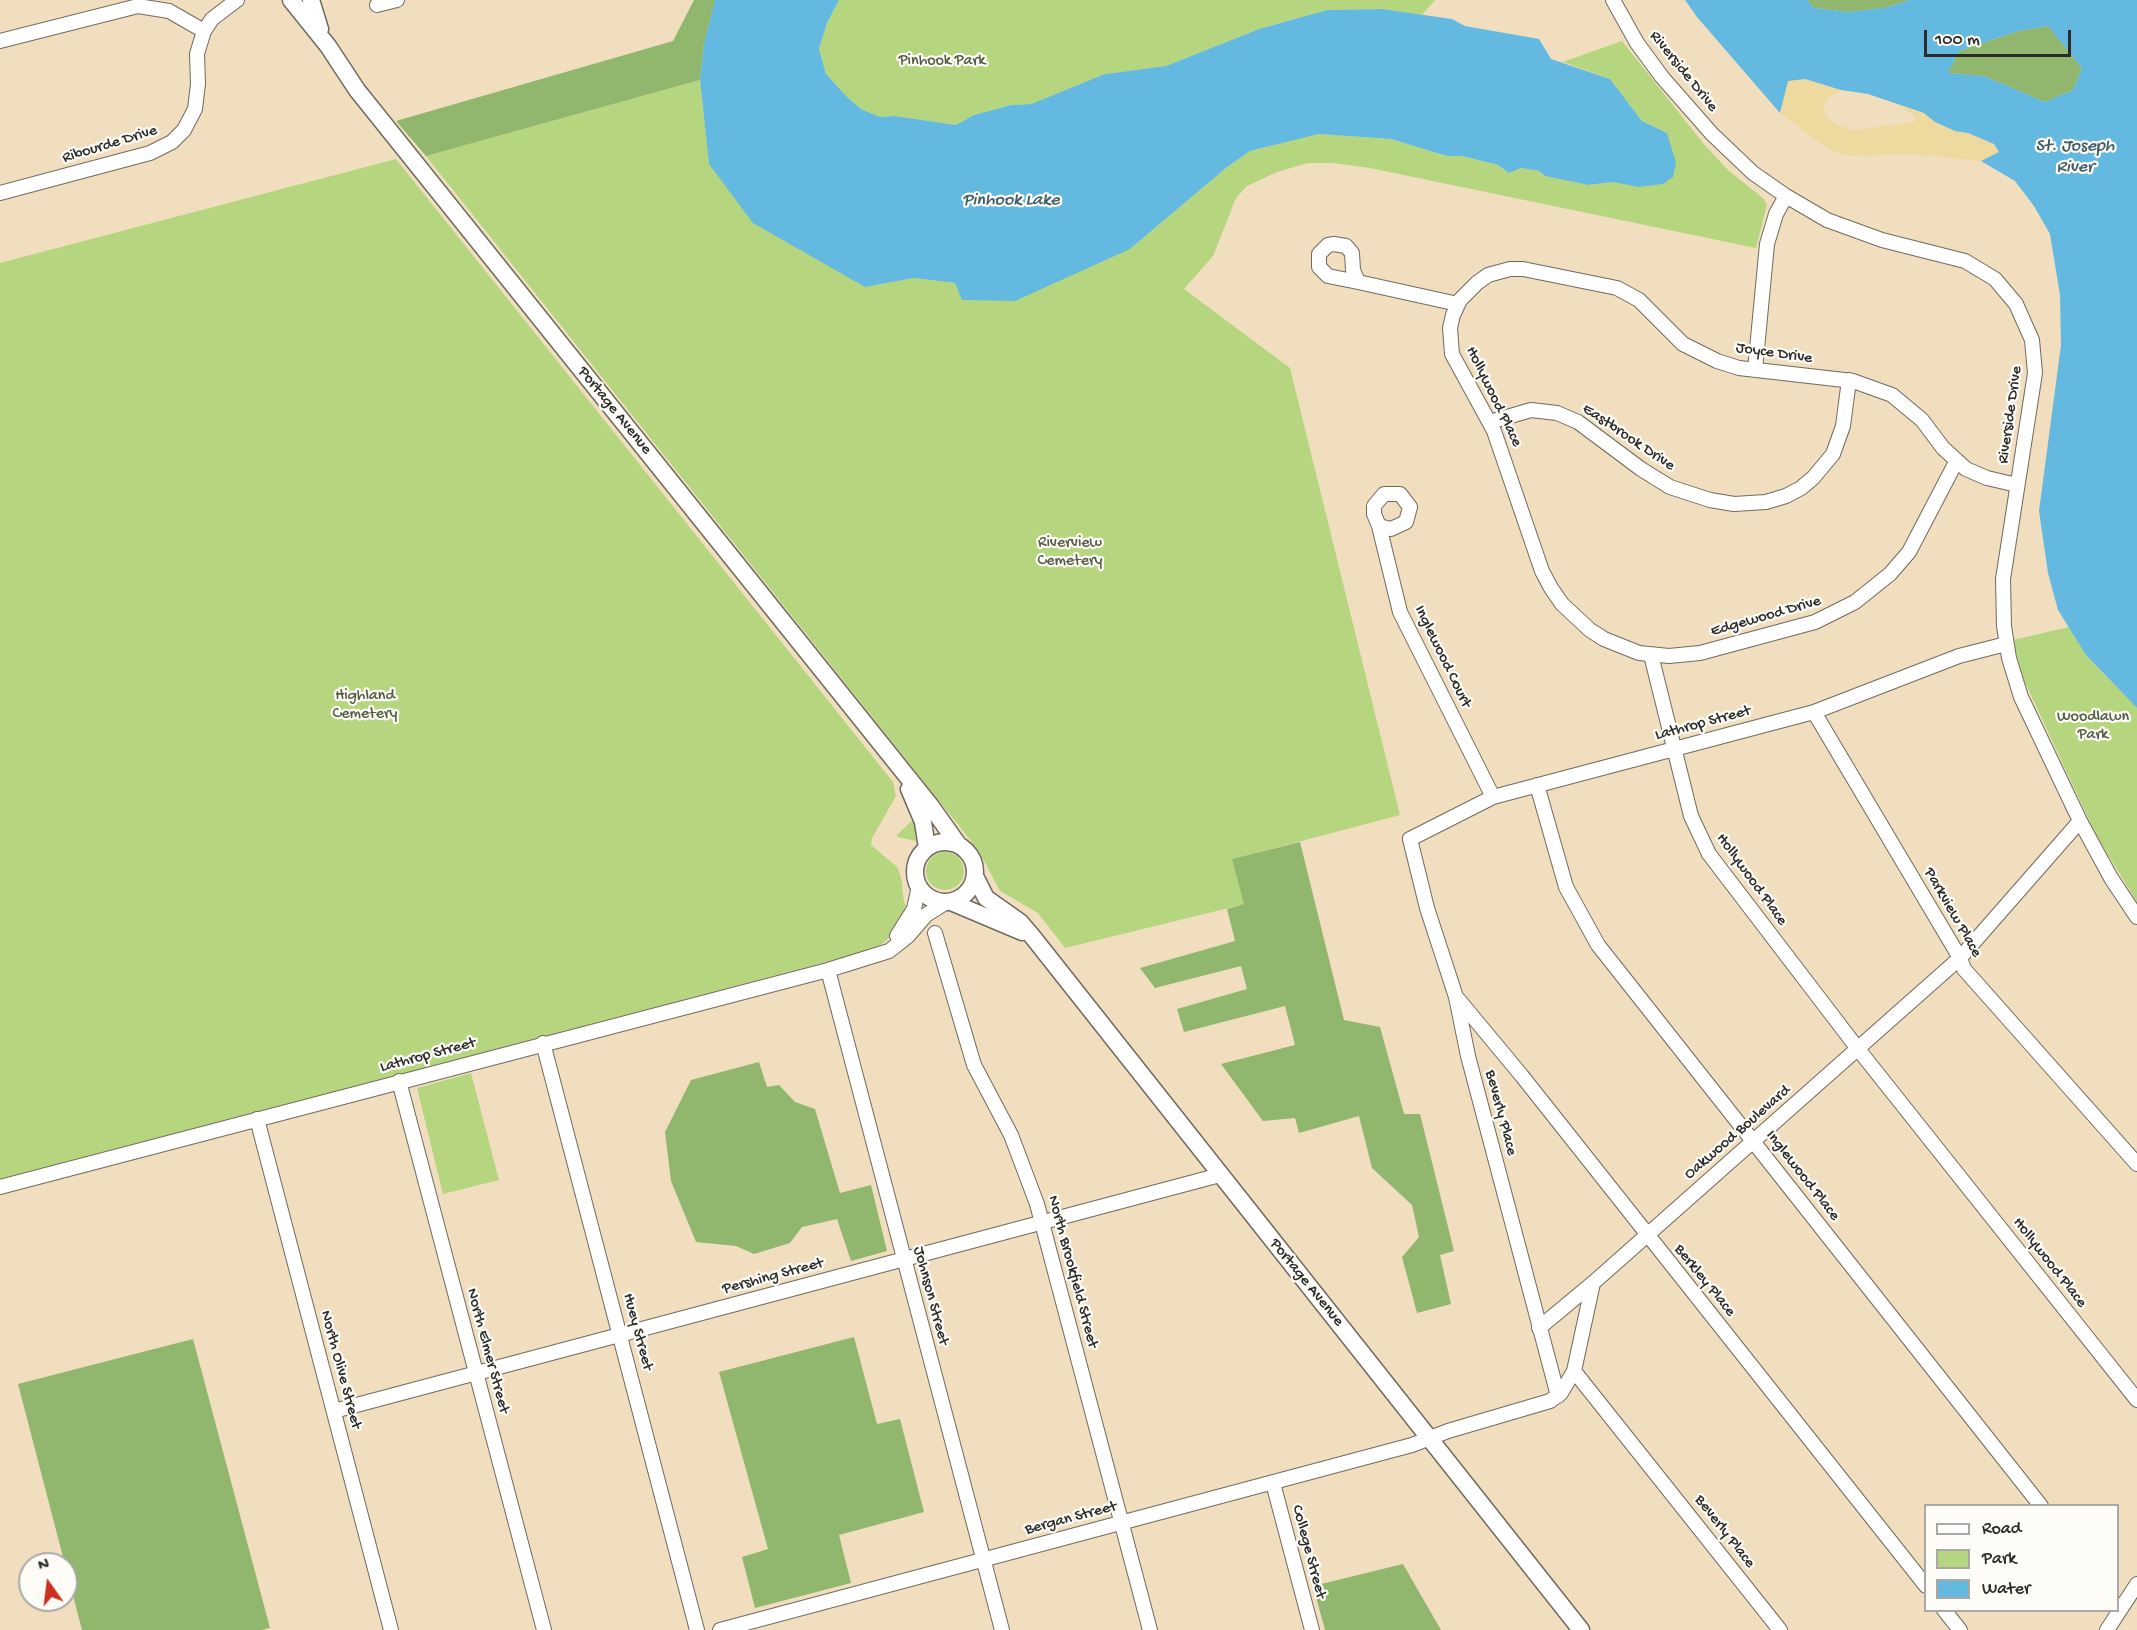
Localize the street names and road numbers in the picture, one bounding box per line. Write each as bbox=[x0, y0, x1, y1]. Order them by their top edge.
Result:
street label: Riverside Drive bbox=[1645, 28, 1721, 116]
street label: Ribourde Drive bbox=[60, 121, 160, 169]
street label: Joyce Drive bbox=[1735, 339, 1813, 369]
street label: Hollywood Place bbox=[1460, 344, 1526, 450]
street label: Portage Avenue bbox=[573, 363, 655, 459]
street label: Riverside Drive bbox=[1995, 365, 2027, 465]
street label: Eastbrook Drive bbox=[1578, 400, 1678, 476]
street label: Edgewood Drive bbox=[1709, 592, 1823, 642]
street label: Inglewood Court bbox=[1409, 603, 1475, 711]
street label: Lathrop Street bbox=[1653, 702, 1753, 746]
street label: Hollywood Place bbox=[1711, 830, 1791, 930]
street label: Parkview Place bbox=[1919, 865, 1985, 961]
street label: Lathrop Street bbox=[378, 1034, 478, 1078]
street label: Beverly Place bbox=[1479, 1068, 1521, 1158]
street label: Oakwood Boulevard bbox=[1681, 1082, 1795, 1184]
street label: Inglewood Place bbox=[1761, 1127, 1843, 1225]
street label: North Brookfield Street bbox=[1042, 1194, 1102, 1350]
street label: Hollywood Place bbox=[2008, 1214, 2090, 1312]
street label: Portage Avenue bbox=[1265, 1235, 1347, 1331]
street label: Berkley Place bbox=[1669, 1241, 1739, 1321]
street label: Johnson Street bbox=[908, 1245, 952, 1347]
street label: Pershing Street bbox=[720, 1254, 826, 1300]
street label: North Elmer Street bbox=[461, 1286, 513, 1416]
street label: Huey Street bbox=[617, 1291, 657, 1373]
street label: North Olive Street bbox=[315, 1309, 365, 1431]
street label: Beverly Place bbox=[1689, 1492, 1759, 1572]
street label: Bergan Street bbox=[1023, 1498, 1119, 1540]
street label: College Street bbox=[1286, 1503, 1330, 1601]

